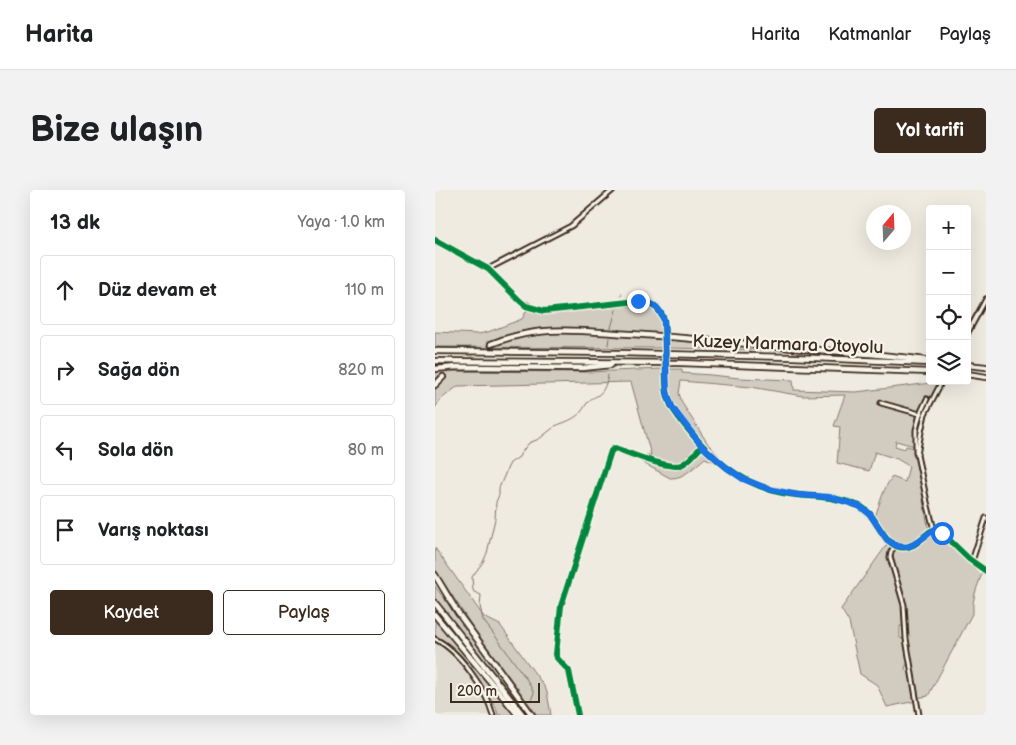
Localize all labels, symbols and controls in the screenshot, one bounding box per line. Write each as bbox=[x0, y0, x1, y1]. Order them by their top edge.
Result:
text: Harita bbox=[25, 20, 93, 49]
text: Harita bbox=[751, 24, 800, 45]
text: Katmanlar bbox=[828, 24, 911, 45]
text: Paylaş bbox=[939, 24, 991, 45]
button: Yol tarifi bbox=[874, 108, 986, 153]
text: Bize ulaşın bbox=[30, 109, 203, 152]
north arrow bbox=[866, 205, 911, 250]
map controls bbox=[926, 205, 971, 385]
button: + bbox=[926, 205, 971, 250]
text: 13 dk bbox=[50, 210, 100, 235]
text: Yaya · 1.0 km bbox=[298, 213, 385, 232]
button: − bbox=[926, 250, 971, 295]
icon: ahead bbox=[51, 276, 79, 304]
text: Düz devam et bbox=[98, 279, 217, 302]
text: 110 m bbox=[345, 281, 384, 300]
route end bbox=[627, 290, 650, 313]
button: locate bbox=[926, 295, 971, 340]
street label: Kuzey Marmara Otoyolu bbox=[692, 331, 884, 358]
button: layers bbox=[926, 340, 971, 385]
icon: right bbox=[51, 356, 79, 384]
text: Sağa dön bbox=[98, 359, 180, 382]
text: 820 m bbox=[338, 361, 384, 380]
icon: left bbox=[51, 436, 79, 464]
text: Sola dön bbox=[98, 439, 174, 462]
text: 80 m bbox=[348, 441, 384, 460]
icon: arrive bbox=[51, 516, 79, 544]
text: Varış noktası bbox=[98, 519, 209, 542]
route start bbox=[931, 522, 954, 545]
button: Kaydet bbox=[50, 590, 213, 635]
button: Paylaş bbox=[223, 590, 385, 635]
scale bar bbox=[450, 680, 540, 703]
text: 200 m bbox=[457, 683, 497, 700]

